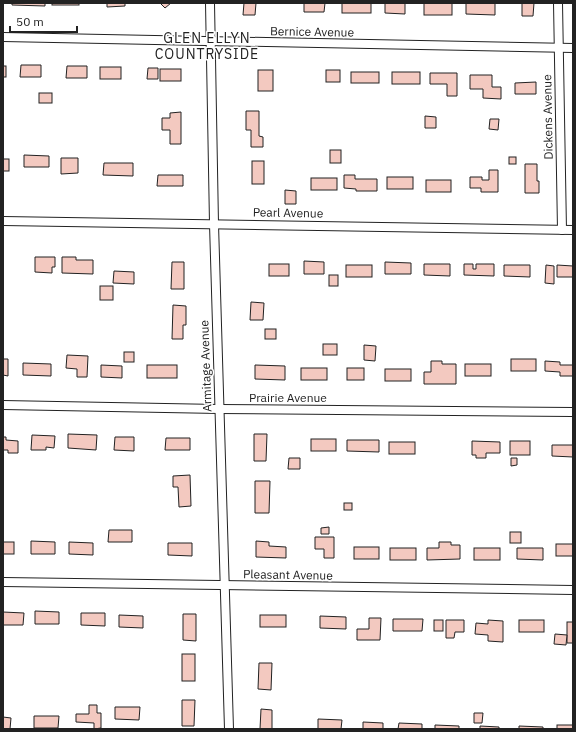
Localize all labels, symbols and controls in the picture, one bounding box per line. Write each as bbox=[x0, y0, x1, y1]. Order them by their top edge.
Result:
scale bar bbox=[10, 8, 77, 34]
text: 50 m bbox=[16, 14, 44, 29]
street label: Bernice Avenue bbox=[270, 23, 355, 40]
district label: GLEN ELLYN COUNTRYSIDE bbox=[155, 29, 259, 63]
street label: Dickens Avenue bbox=[539, 74, 556, 160]
street label: Pearl Avenue bbox=[253, 204, 324, 221]
street label: Armitage Avenue bbox=[196, 319, 215, 412]
street label: Prairie Avenue bbox=[249, 390, 327, 405]
street label: Pleasant Avenue bbox=[243, 566, 333, 583]

